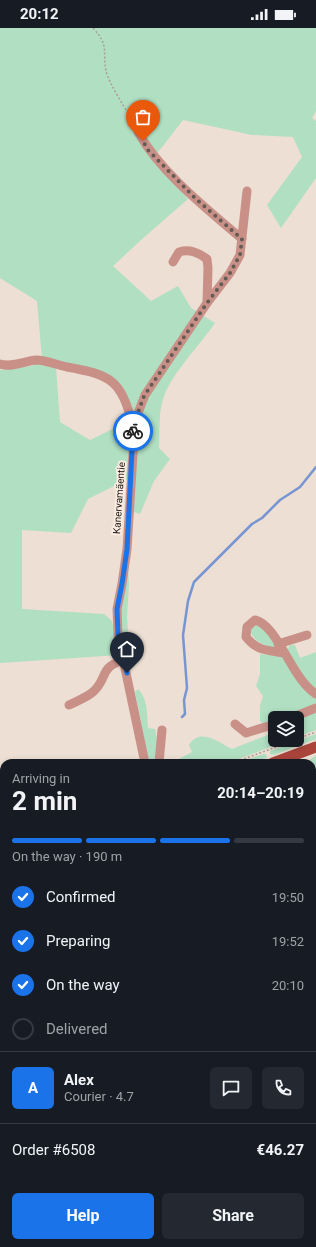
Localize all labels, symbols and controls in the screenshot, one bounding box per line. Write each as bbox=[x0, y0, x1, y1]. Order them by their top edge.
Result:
text: 20:12 bbox=[20, 5, 59, 23]
pin bbox=[126, 100, 160, 141]
icon: bag bbox=[132, 106, 154, 128]
courier bbox=[113, 411, 153, 451]
icon: bike bbox=[122, 420, 144, 442]
street label: Kanervamäentie bbox=[111, 462, 127, 534]
pin bbox=[110, 632, 144, 673]
icon: home bbox=[116, 638, 138, 660]
map controls bbox=[268, 711, 304, 747]
button: layers bbox=[268, 711, 304, 747]
text: Arriving in bbox=[12, 771, 70, 786]
text: 20:14–20:19 bbox=[217, 784, 304, 802]
text: 2 min bbox=[12, 786, 77, 816]
text: On the way · 190 m bbox=[12, 849, 122, 864]
icon: check bbox=[12, 886, 34, 908]
text: Confirmed bbox=[46, 888, 116, 906]
text: 19:50 bbox=[272, 890, 304, 905]
icon: check bbox=[12, 930, 34, 952]
text: Preparing bbox=[46, 932, 110, 950]
text: 19:52 bbox=[272, 934, 304, 949]
icon: check bbox=[12, 974, 34, 996]
text: On the way bbox=[46, 976, 120, 994]
text: 20:10 bbox=[272, 978, 304, 993]
text: Delivered bbox=[46, 1020, 108, 1038]
button: chat bbox=[210, 1067, 252, 1109]
button: phone bbox=[262, 1067, 304, 1109]
text: Alex bbox=[64, 1071, 94, 1089]
text: A bbox=[28, 1079, 38, 1097]
text: Courier · 4.7 bbox=[64, 1089, 134, 1104]
text: Order #6508 bbox=[12, 1141, 95, 1159]
text: €46.27 bbox=[257, 1141, 304, 1159]
button: Help bbox=[12, 1193, 154, 1239]
button: Share bbox=[162, 1193, 304, 1239]

